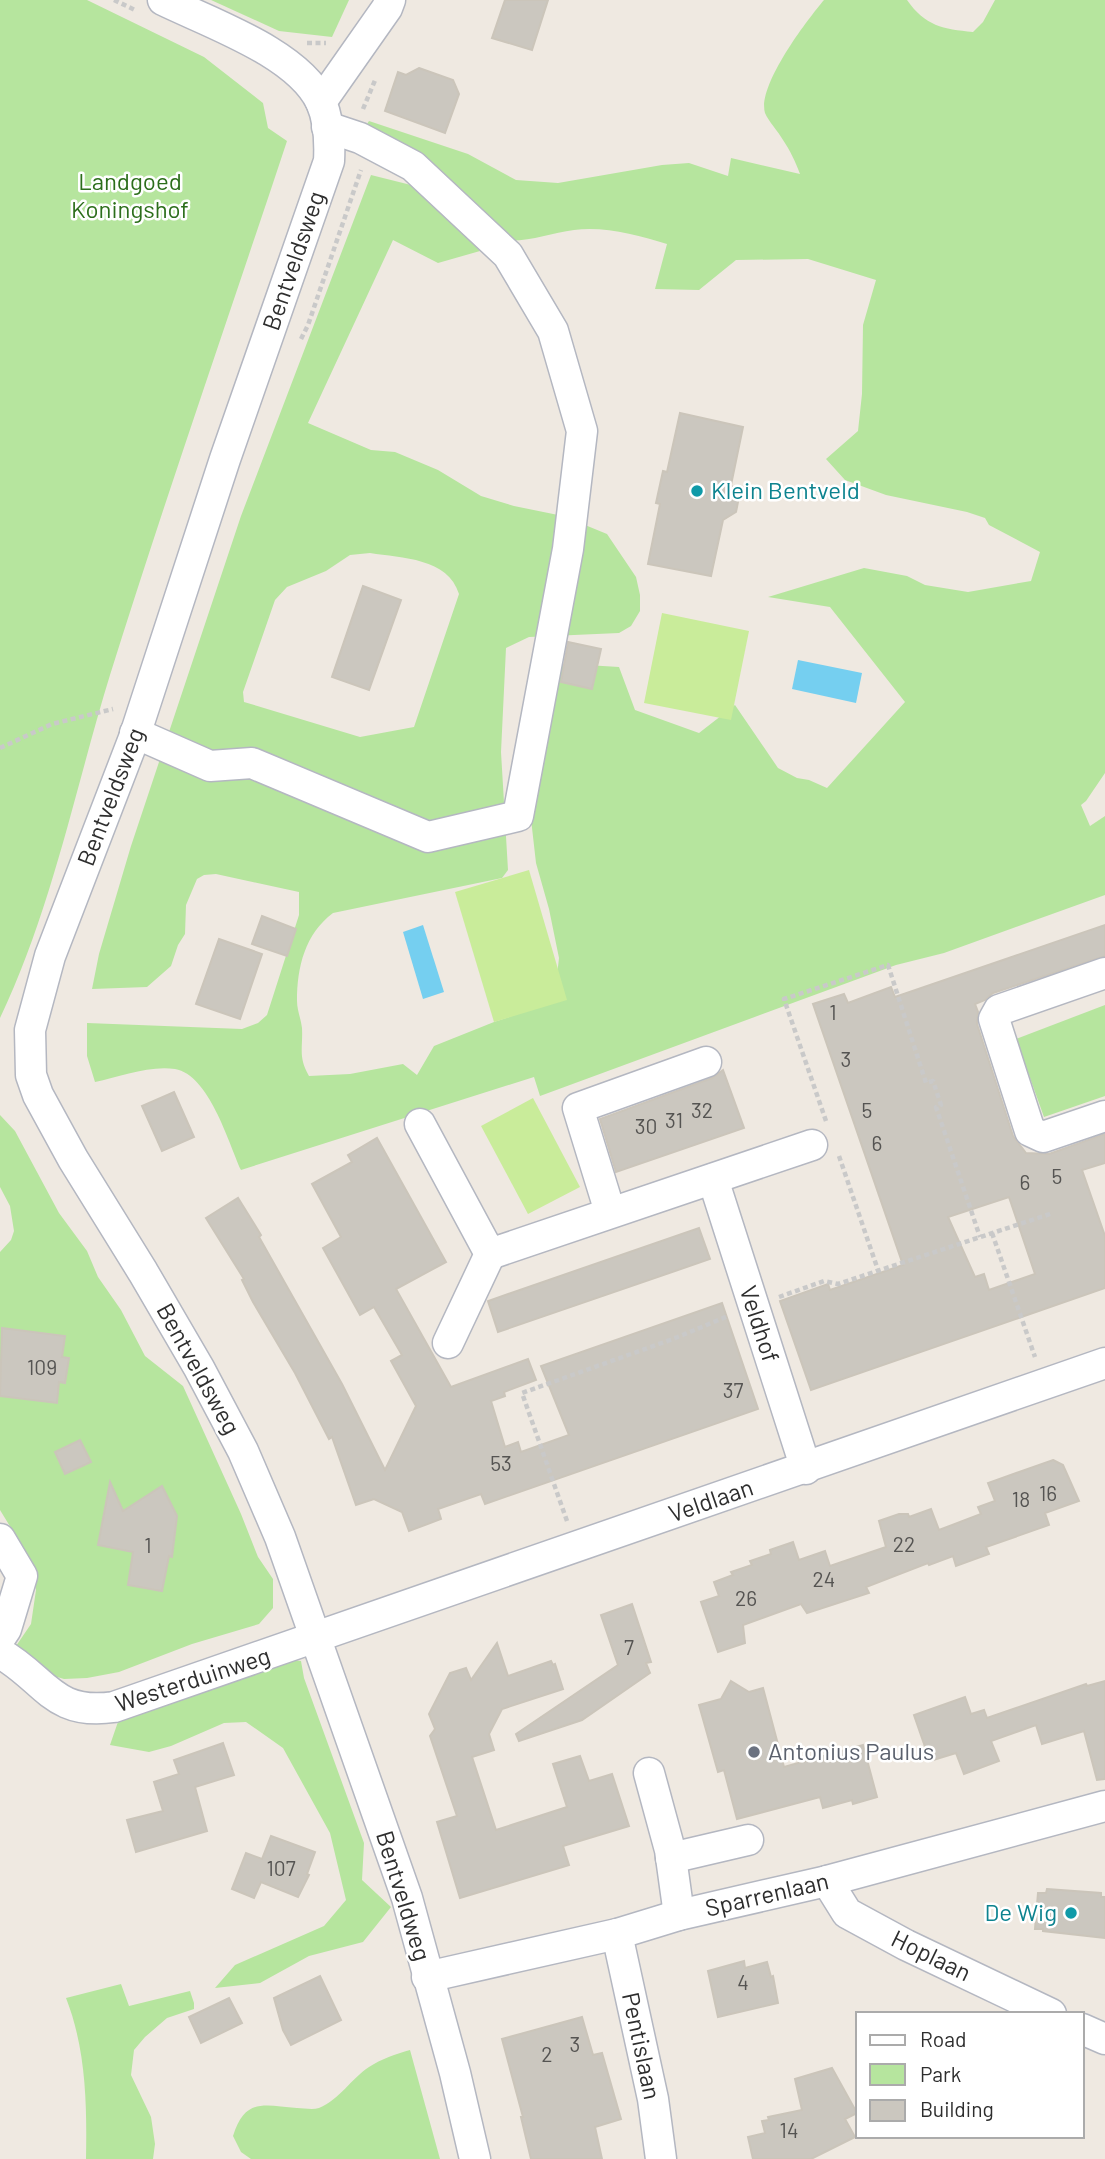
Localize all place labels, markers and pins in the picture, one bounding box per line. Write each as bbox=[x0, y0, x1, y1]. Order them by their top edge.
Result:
place label: Klein Bentveld bbox=[711, 475, 860, 504]
marker: Klein Bentveld bbox=[689, 483, 705, 499]
place label: Antonius Paulus bbox=[768, 1736, 934, 1765]
marker: Antonius Paulus bbox=[746, 1744, 762, 1760]
place label: De Wig bbox=[985, 1897, 1057, 1926]
marker: De Wig bbox=[1063, 1905, 1079, 1921]

